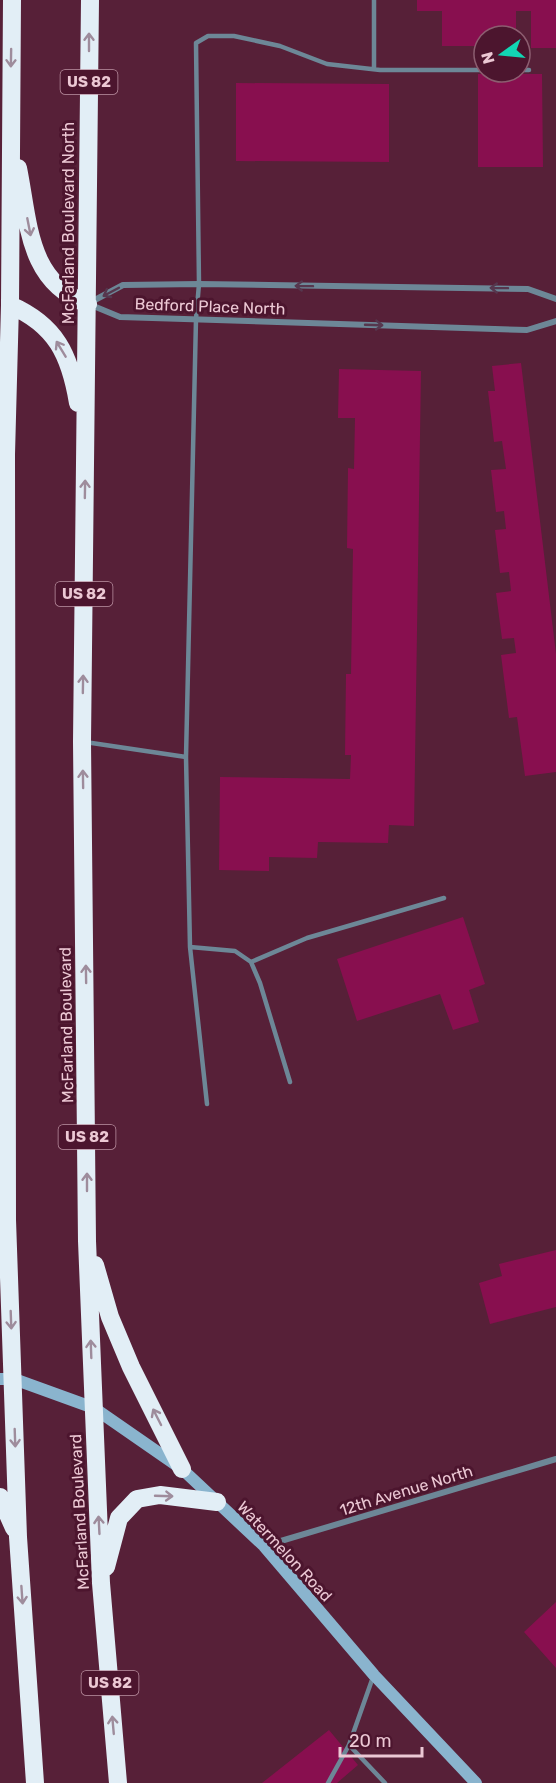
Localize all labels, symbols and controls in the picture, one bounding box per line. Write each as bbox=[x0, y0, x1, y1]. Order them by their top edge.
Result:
north arrow bbox=[472, 24, 532, 84]
one-way arrow bbox=[83, 32, 95, 52]
one-way arrow bbox=[5, 48, 17, 68]
text: N bbox=[477, 50, 499, 66]
road number: US 82 bbox=[60, 70, 118, 94]
street label: McFarland Boulevard North bbox=[59, 122, 78, 324]
one-way arrow bbox=[24, 217, 35, 236]
one-way arrow bbox=[295, 280, 315, 292]
one-way arrow bbox=[490, 282, 510, 294]
one-way arrow bbox=[102, 286, 120, 298]
street label: Bedford Place North bbox=[134, 294, 286, 319]
one-way arrow bbox=[364, 319, 384, 330]
one-way arrow bbox=[55, 341, 67, 358]
one-way arrow bbox=[80, 479, 91, 499]
road number: US 82 bbox=[56, 582, 112, 606]
one-way arrow bbox=[77, 674, 89, 694]
one-way arrow bbox=[77, 770, 89, 790]
street label: McFarland Boulevard bbox=[56, 947, 77, 1103]
one-way arrow bbox=[80, 964, 91, 984]
road number: US 82 bbox=[58, 1125, 116, 1149]
one-way arrow bbox=[81, 1173, 93, 1193]
one-way arrow bbox=[6, 1309, 17, 1329]
one-way arrow bbox=[86, 1340, 97, 1360]
one-way arrow bbox=[150, 1408, 162, 1426]
one-way arrow bbox=[10, 1427, 21, 1447]
street label: McFarland Boulevard bbox=[66, 1434, 93, 1590]
street label: 12th Avenue North bbox=[337, 1461, 475, 1520]
one-way arrow bbox=[154, 1491, 174, 1502]
street label: Watermelon Road bbox=[233, 1497, 336, 1605]
one-way arrow bbox=[93, 1516, 104, 1536]
one-way arrow bbox=[17, 1585, 28, 1605]
road number: US 82 bbox=[82, 1671, 138, 1695]
one-way arrow bbox=[108, 1715, 119, 1735]
scale bar bbox=[340, 1720, 422, 1758]
text: 20 m bbox=[349, 1730, 391, 1752]

